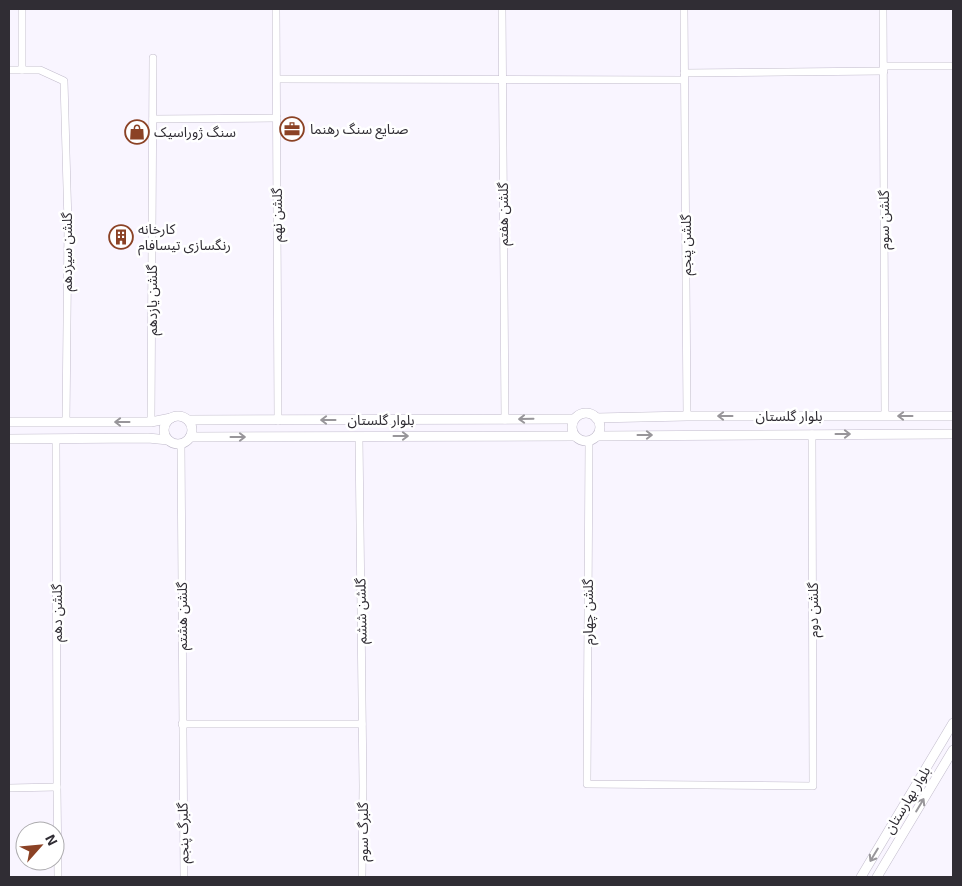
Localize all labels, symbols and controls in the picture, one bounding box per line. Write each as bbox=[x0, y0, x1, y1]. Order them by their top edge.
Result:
office icon: صنایع سنگ رهنما bbox=[279, 116, 305, 142]
shop icon: سنگ ژوراسیک bbox=[124, 119, 150, 145]
place label: صنایع سنگ رهنما bbox=[310, 120, 409, 140]
place label: سنگ ژوراسیک bbox=[154, 123, 236, 141]
street label: گلشن هفتم bbox=[494, 182, 514, 246]
street label: گلشن نهم bbox=[268, 188, 288, 242]
street label: گلشن سوم bbox=[875, 190, 895, 250]
street label: گلشن سیزدهم bbox=[58, 212, 78, 292]
street label: گلشن پنجم bbox=[677, 214, 697, 275]
place label: کارخانه رنگسازی تیسافام bbox=[138, 220, 231, 256]
building icon: کارخانه رنگسازی تیسافام bbox=[108, 224, 134, 250]
street label: گلشن یازدهم bbox=[143, 264, 163, 335]
street label: بلوار گلستان bbox=[756, 407, 823, 425]
street label: بلوار گلستان bbox=[348, 411, 415, 429]
one-way arrow bbox=[717, 411, 733, 421]
one-way arrow bbox=[897, 411, 913, 421]
one-way arrow bbox=[320, 415, 336, 425]
one-way arrow bbox=[518, 415, 534, 424]
one-way arrow bbox=[114, 417, 130, 427]
one-way arrow bbox=[834, 429, 851, 439]
one-way arrow bbox=[637, 430, 653, 440]
one-way arrow bbox=[392, 431, 409, 441]
one-way arrow bbox=[230, 432, 246, 442]
street label: گلشن ششم bbox=[351, 578, 373, 644]
street label: گلشن چهارم bbox=[579, 579, 599, 645]
street label: گلشن هشتم bbox=[173, 582, 193, 650]
street label: گلشن دوم bbox=[804, 582, 824, 637]
street label: گلشن دهم bbox=[48, 584, 68, 642]
street label: بلوار بهارستان bbox=[880, 763, 934, 837]
one-way arrow bbox=[916, 799, 926, 813]
street label: گلبرگ پنجم bbox=[173, 802, 195, 864]
street label: گلبرگ سوم bbox=[354, 802, 374, 862]
north arrow bbox=[15, 821, 65, 871]
text: N bbox=[42, 832, 62, 848]
one-way arrow bbox=[869, 848, 879, 862]

